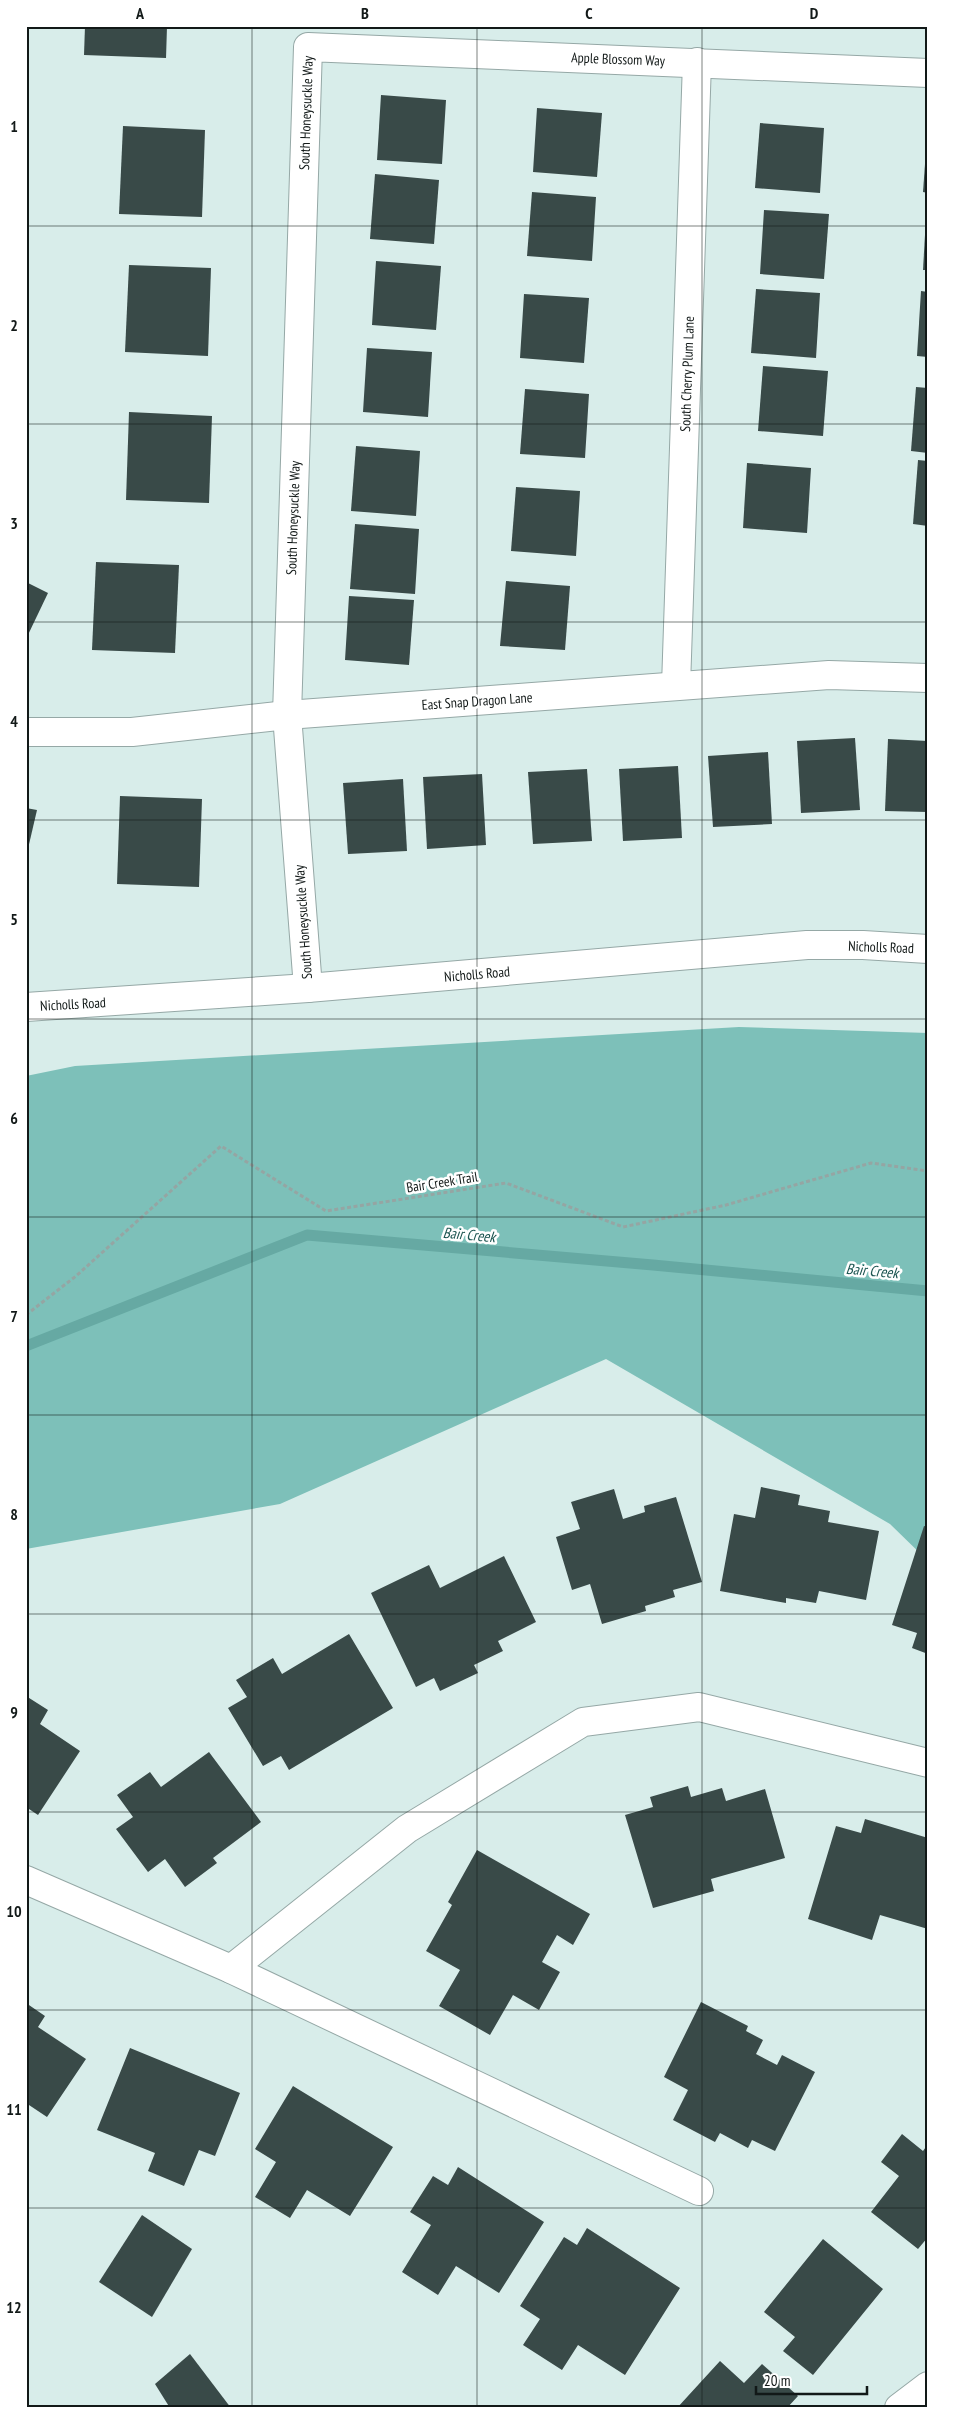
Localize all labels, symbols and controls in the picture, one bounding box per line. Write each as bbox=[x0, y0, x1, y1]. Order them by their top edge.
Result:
text: A bbox=[135, 3, 145, 23]
text: B bbox=[361, 3, 369, 23]
text: C bbox=[585, 3, 593, 23]
text: D bbox=[810, 3, 819, 23]
street label: Apple Blossom Way bbox=[571, 48, 666, 70]
street label: South Honeysuckle Way bbox=[295, 55, 317, 170]
text: 1 bbox=[10, 116, 18, 136]
text: 2 bbox=[10, 315, 18, 335]
street label: South Cherry Plum Lane bbox=[676, 316, 698, 432]
street label: South Honeysuckle Way bbox=[282, 460, 304, 575]
text: 3 bbox=[10, 513, 18, 533]
street label: East Snap Dragon Lane bbox=[421, 688, 533, 714]
text: 4 bbox=[10, 711, 18, 731]
street label: South Honeysuckle Way bbox=[290, 864, 316, 980]
text: 5 bbox=[10, 909, 18, 929]
street label: Nicholls Road bbox=[848, 937, 914, 957]
street label: Nicholls Road bbox=[443, 962, 511, 986]
street label: Nicholls Road bbox=[40, 993, 106, 1015]
text: 6 bbox=[10, 1108, 18, 1128]
street label: Bair Creek Trail bbox=[405, 1167, 480, 1197]
water label: Bair Creek bbox=[442, 1223, 498, 1246]
water label: Bair Creek bbox=[845, 1259, 901, 1282]
text: 7 bbox=[10, 1306, 18, 1326]
text: 8 bbox=[10, 1504, 18, 1524]
text: 9 bbox=[10, 1702, 18, 1722]
text: 10 bbox=[6, 1901, 22, 1921]
text: 11 bbox=[6, 2099, 22, 2119]
text: 12 bbox=[6, 2297, 22, 2317]
scale bar bbox=[756, 2364, 868, 2396]
text: 20 m bbox=[764, 2371, 790, 2390]

